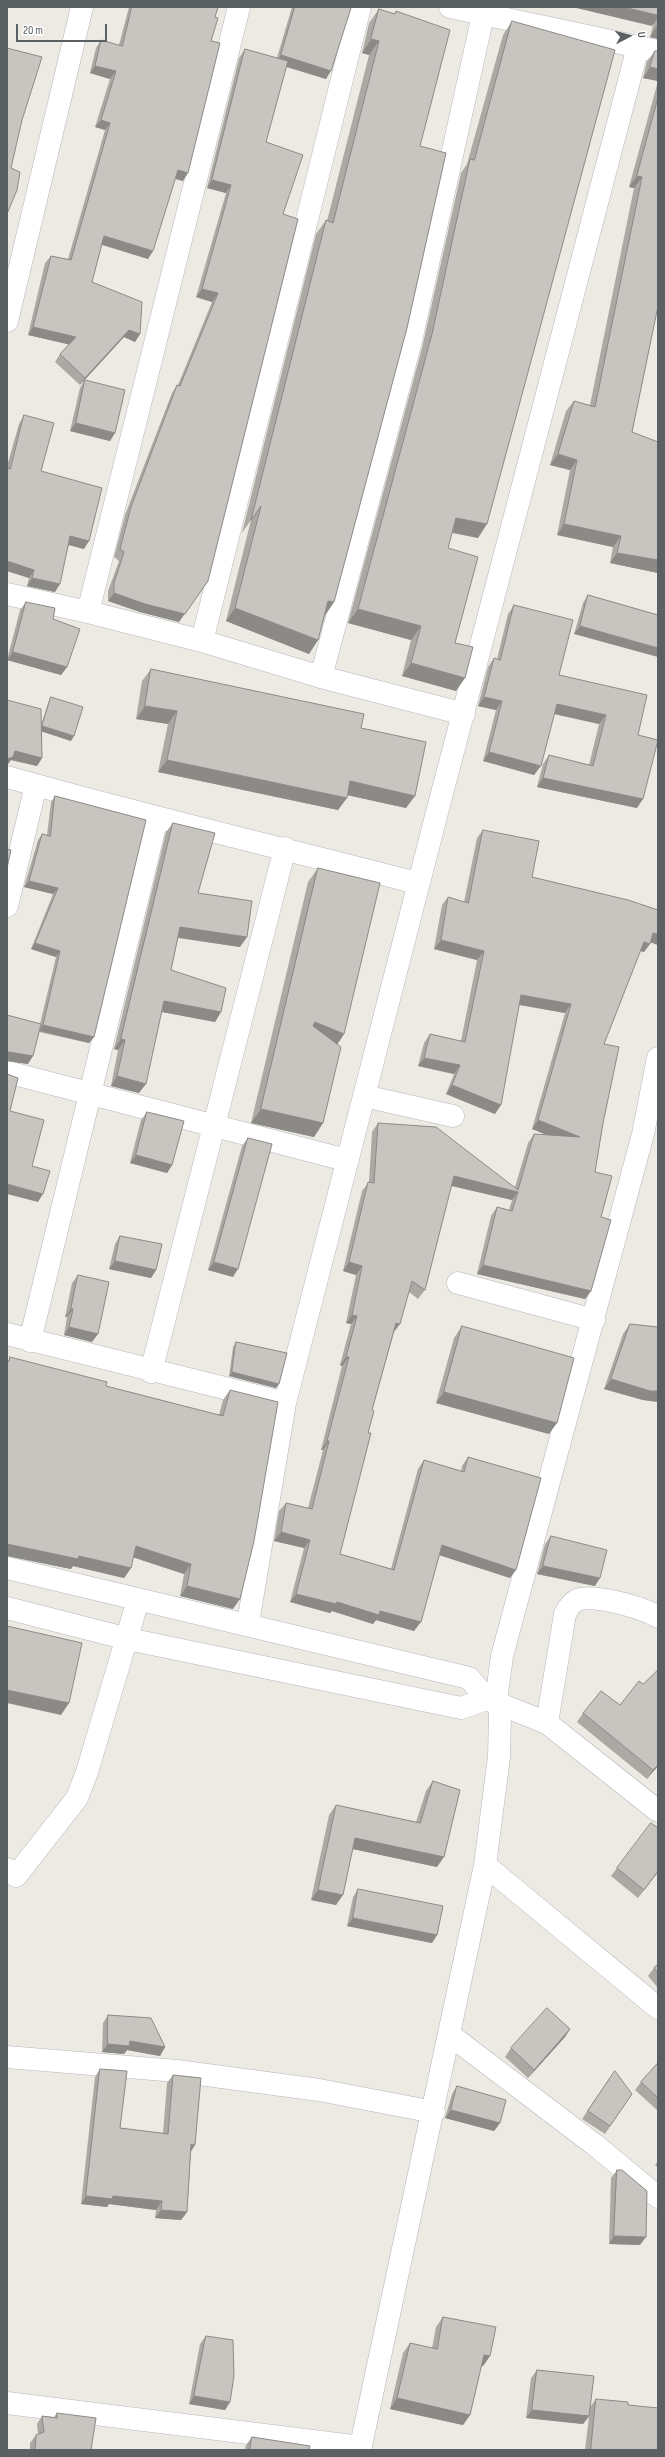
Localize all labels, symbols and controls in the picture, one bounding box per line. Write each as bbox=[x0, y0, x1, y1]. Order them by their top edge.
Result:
scale bar bbox=[18, 16, 109, 42]
north arrow bbox=[609, 16, 649, 56]
text: 20 m bbox=[23, 23, 43, 38]
text: U bbox=[635, 31, 648, 38]

